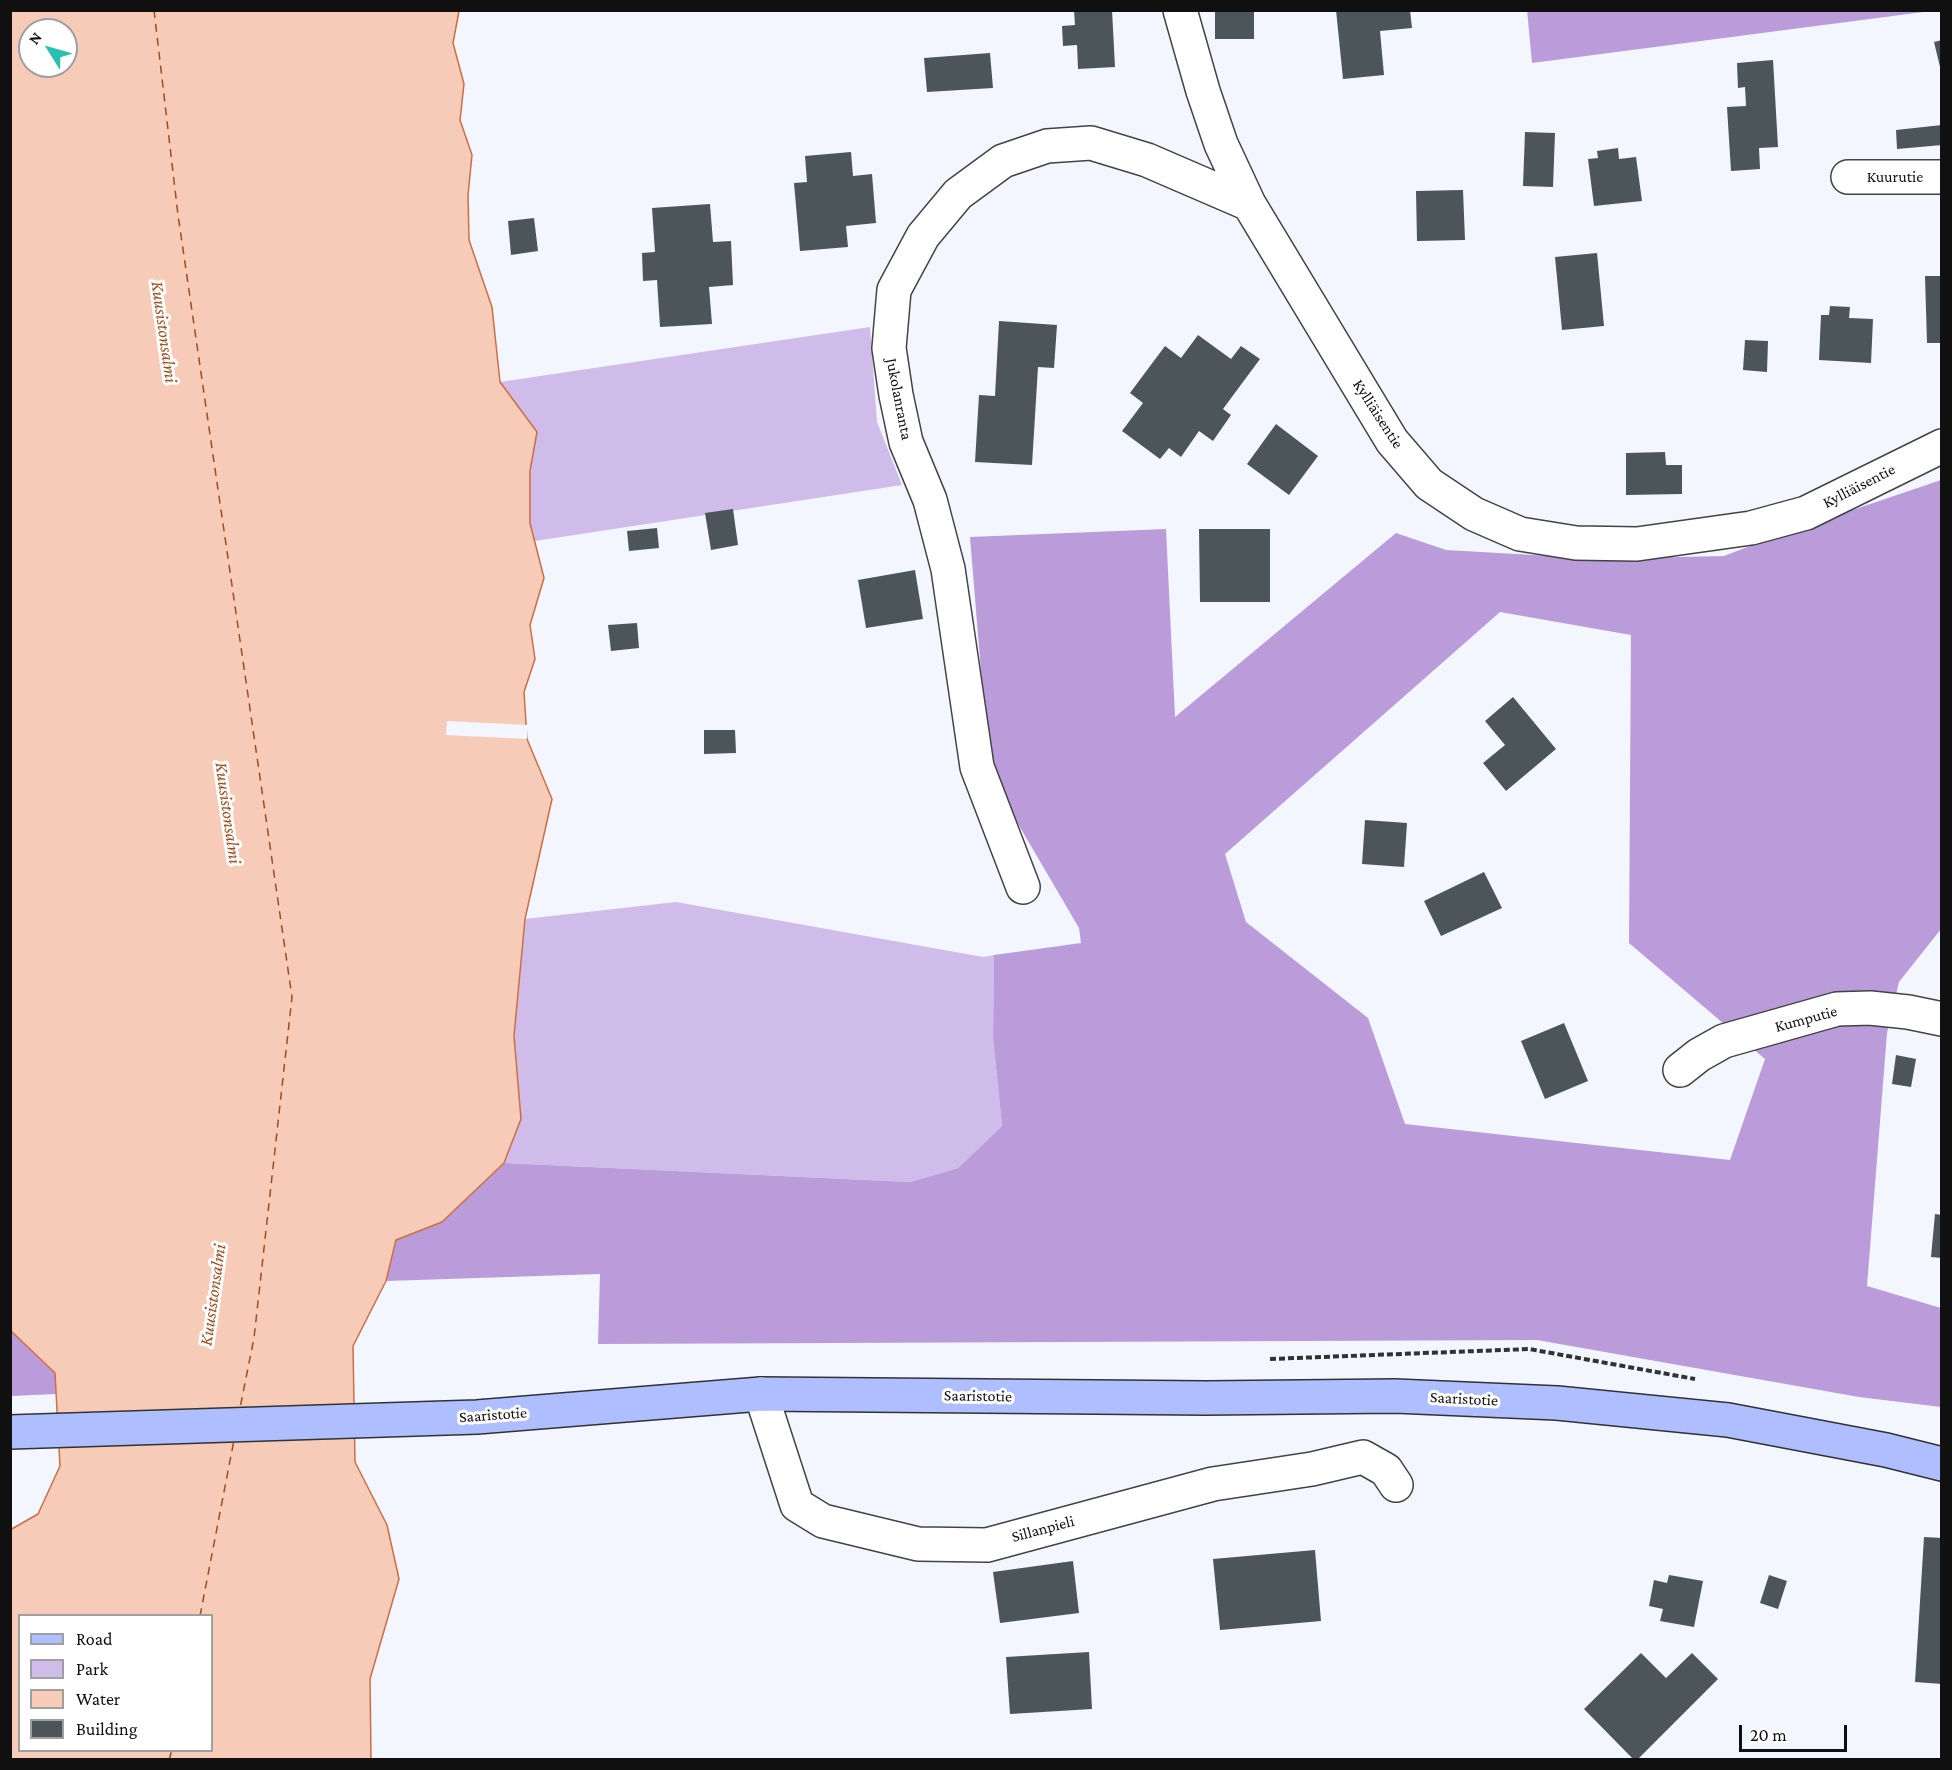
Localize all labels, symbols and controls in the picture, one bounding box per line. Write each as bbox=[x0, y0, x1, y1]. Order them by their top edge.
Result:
north arrow bbox=[18, 18, 78, 78]
text: N bbox=[25, 29, 45, 48]
street label: Kuurutie bbox=[1867, 167, 1923, 187]
water label: Kuusistonsalmi bbox=[146, 280, 182, 384]
street label: Jukolanranta bbox=[882, 356, 916, 442]
street label: Kylliäisentie bbox=[1349, 376, 1407, 452]
street label: Kylliäisentie bbox=[1820, 460, 1898, 512]
water label: Kuusistonsalmi bbox=[210, 761, 246, 865]
street label: Kumputie bbox=[1773, 1001, 1839, 1037]
water label: Kuusistonsalmi bbox=[195, 1243, 231, 1347]
street label: Saaristotie bbox=[944, 1386, 1012, 1406]
street label: Saaristotie bbox=[1429, 1388, 1499, 1410]
street label: Saaristotie bbox=[458, 1403, 528, 1427]
street label: Sillanpieli bbox=[1010, 1511, 1076, 1547]
legend bbox=[18, 1614, 213, 1752]
text: Road bbox=[76, 1629, 113, 1649]
text: Park bbox=[76, 1659, 108, 1679]
text: Water bbox=[76, 1689, 120, 1709]
scale bar bbox=[1742, 1713, 1850, 1751]
text: Building bbox=[76, 1719, 137, 1739]
text: 20 m bbox=[1750, 1725, 1787, 1745]

